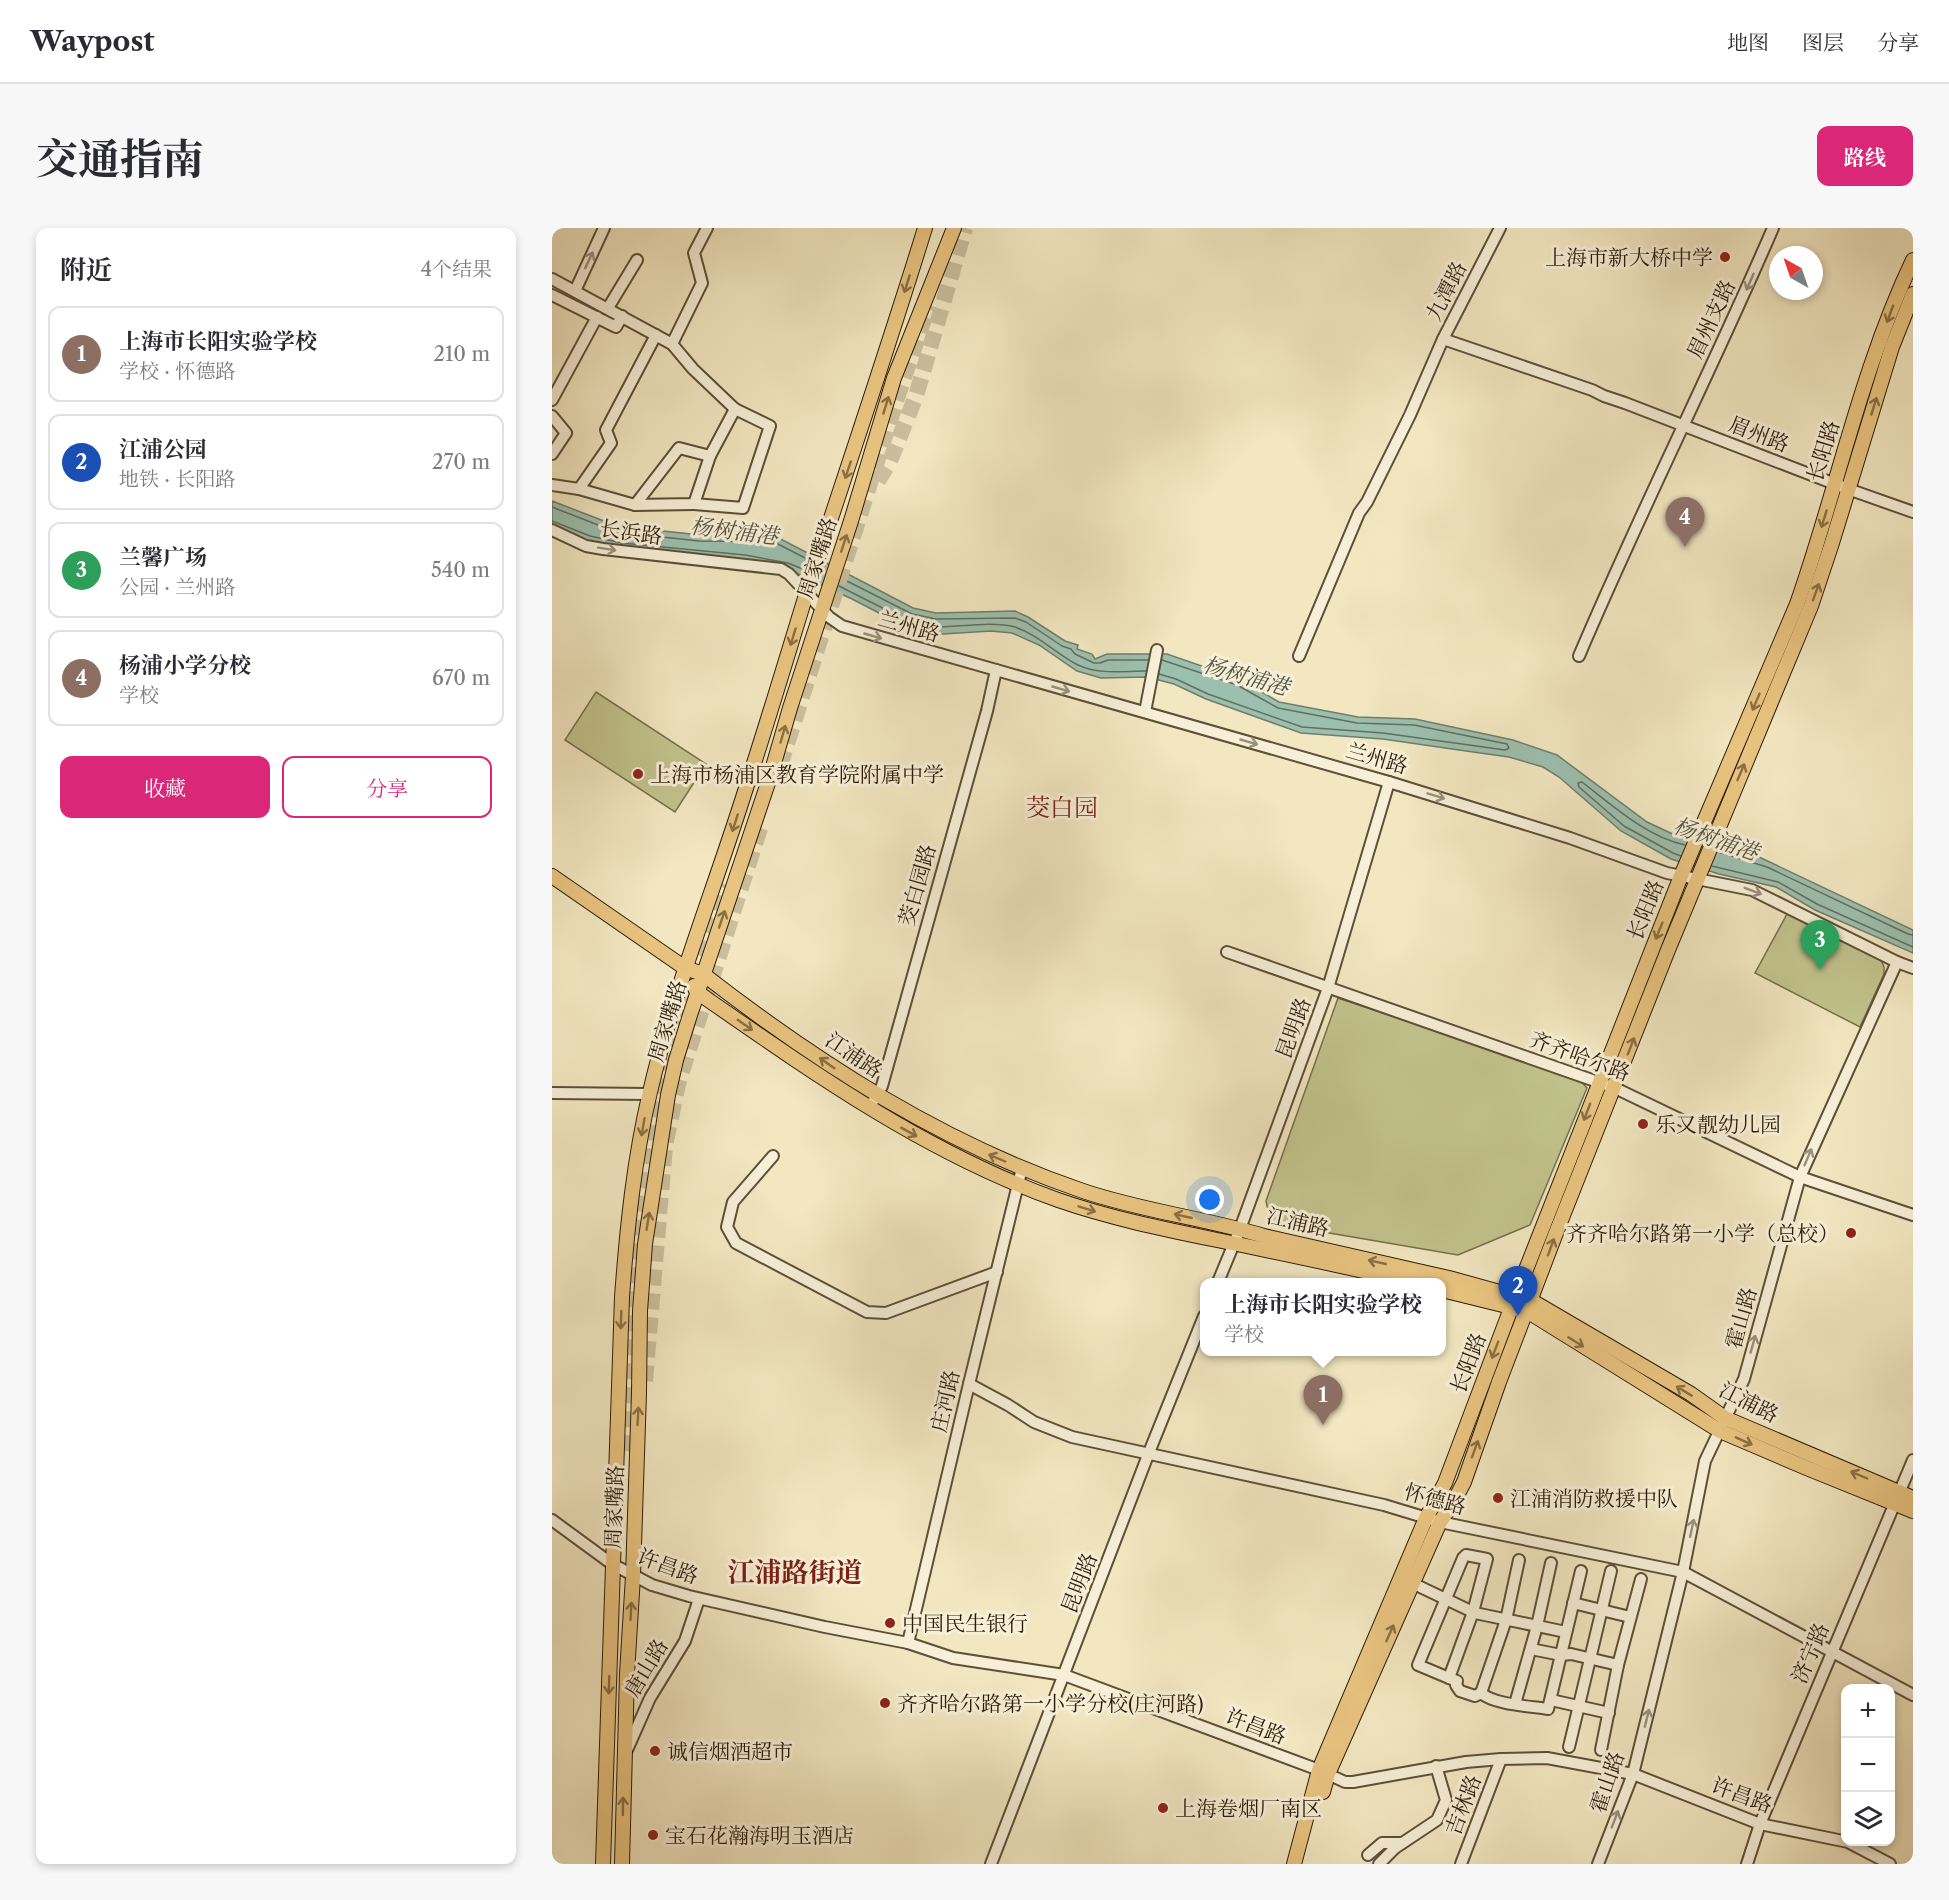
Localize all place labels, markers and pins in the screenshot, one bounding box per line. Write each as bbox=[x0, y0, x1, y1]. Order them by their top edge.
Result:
place label: 上海市新大桥中学 bbox=[1545, 245, 1713, 270]
marker: 上海市新大桥中学 bbox=[1718, 250, 1732, 264]
pin: 4 bbox=[1666, 498, 1704, 547]
place label: 上海市杨浦区教育学院附属中学 bbox=[650, 762, 944, 787]
marker: 上海市杨浦区教育学院附属中学 bbox=[631, 767, 645, 781]
pin: 3 bbox=[1800, 920, 1840, 970]
place label: 乐又靓幼儿园 bbox=[1655, 1112, 1781, 1137]
marker: 乐又靓幼儿园 bbox=[1636, 1117, 1650, 1131]
place label: 齐齐哈尔路第一小学（总校） bbox=[1566, 1221, 1839, 1246]
marker: 齐齐哈尔路第一小学（总校） bbox=[1844, 1226, 1858, 1240]
pin: 2 bbox=[1498, 1266, 1538, 1316]
pin: 1 bbox=[1304, 1376, 1342, 1425]
place label: 江浦消防救援中队 bbox=[1510, 1486, 1678, 1511]
marker: 江浦消防救援中队 bbox=[1491, 1491, 1505, 1505]
place label: 中国民生银行 bbox=[902, 1611, 1028, 1636]
marker: 中国民生银行 bbox=[883, 1616, 897, 1630]
place label: 齐齐哈尔路第一小学分校(庄河路) bbox=[897, 1691, 1204, 1716]
marker: 齐齐哈尔路第一小学分校(庄河路) bbox=[878, 1696, 892, 1710]
place label: 诚信烟酒超市 bbox=[667, 1739, 793, 1764]
marker: 诚信烟酒超市 bbox=[648, 1744, 662, 1758]
place label: 上海卷烟厂南区 bbox=[1175, 1796, 1322, 1821]
marker: 上海卷烟厂南区 bbox=[1156, 1801, 1170, 1815]
place label: 宝石花瀚海明玉酒店 bbox=[665, 1823, 854, 1848]
marker: 宝石花瀚海明玉酒店 bbox=[646, 1828, 660, 1842]

